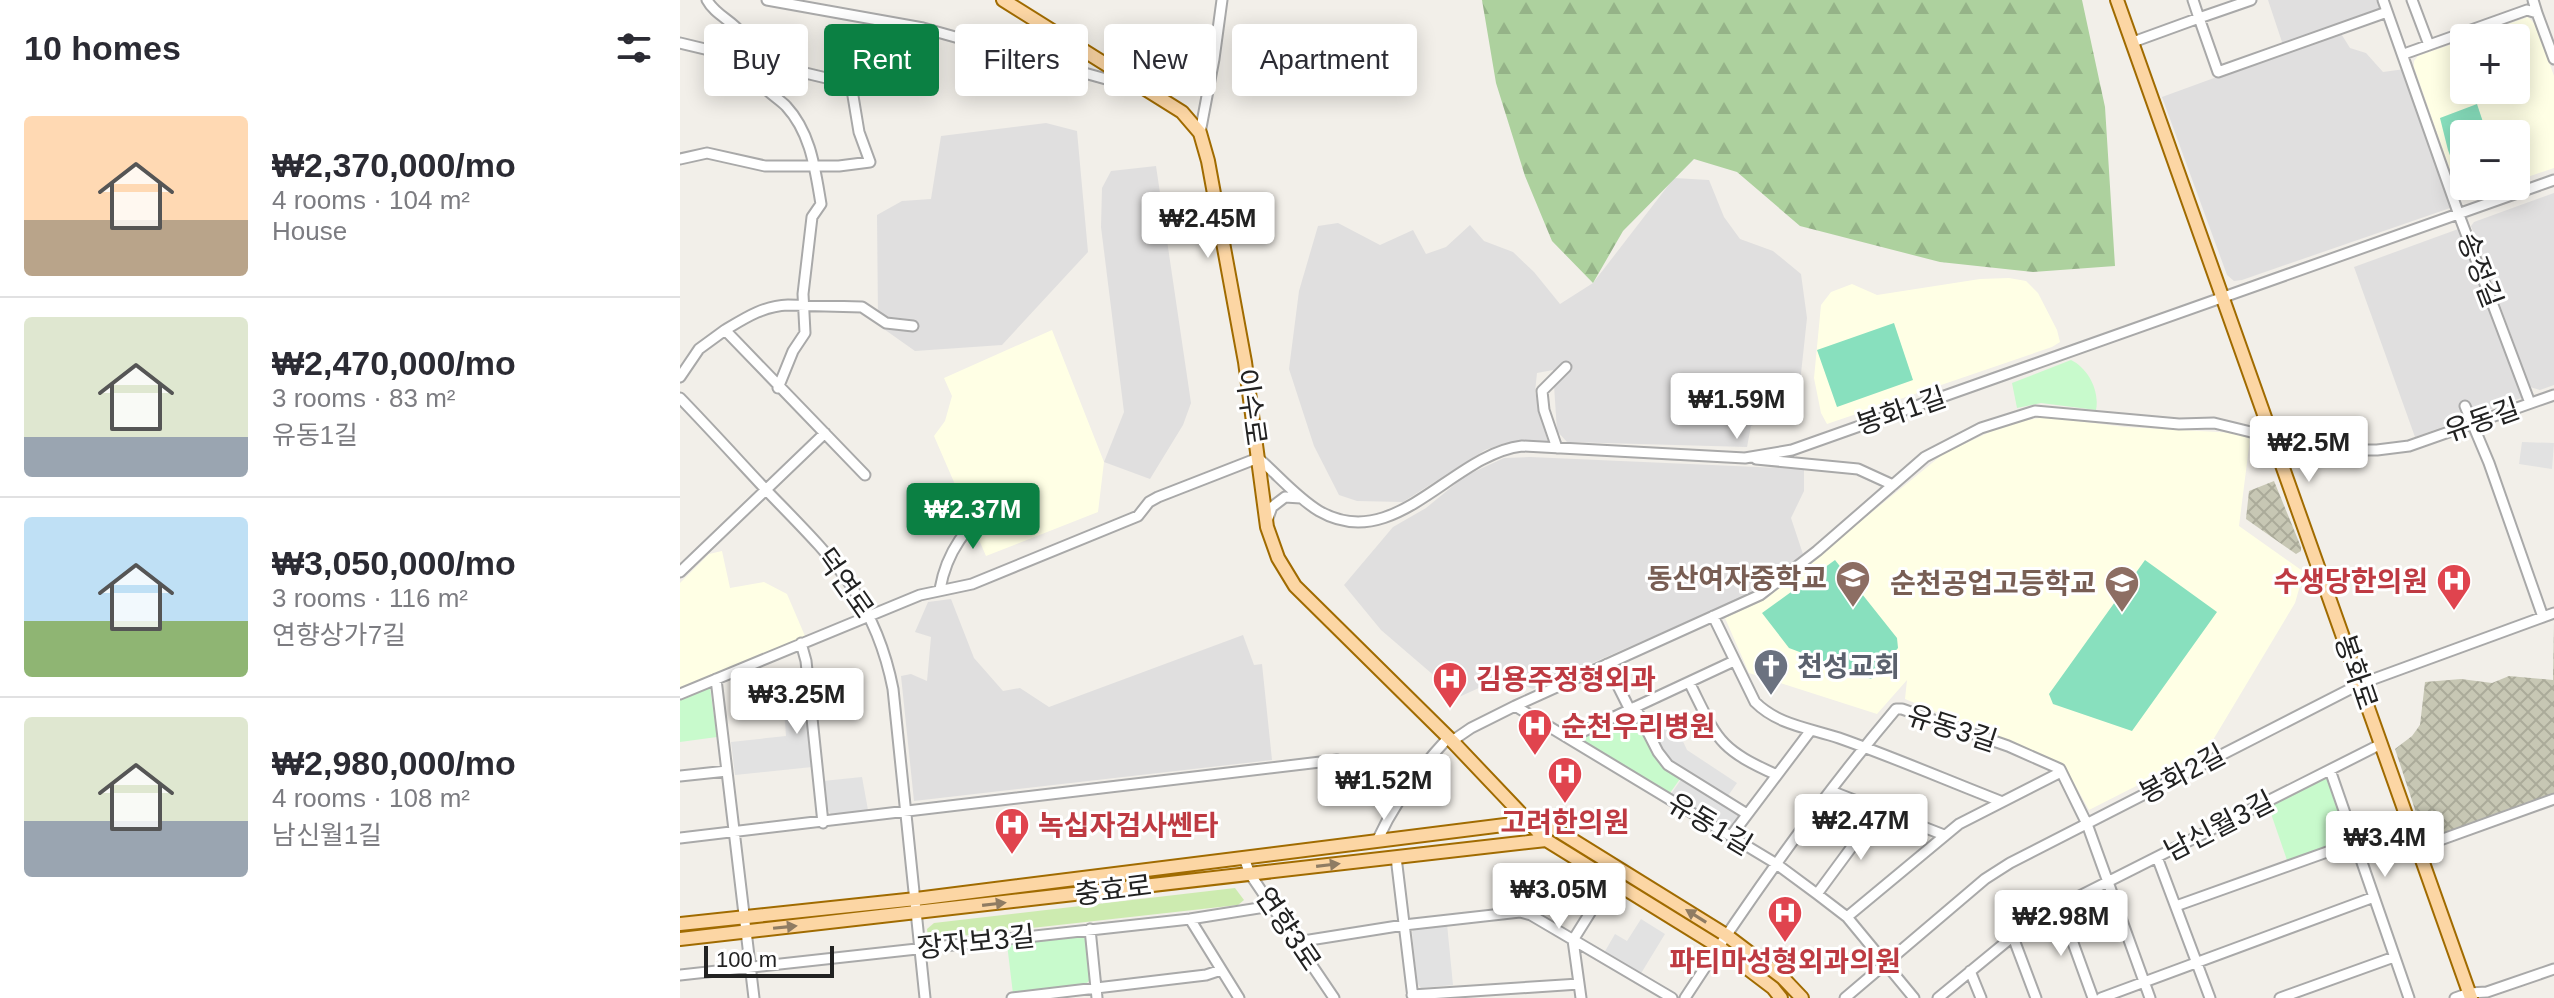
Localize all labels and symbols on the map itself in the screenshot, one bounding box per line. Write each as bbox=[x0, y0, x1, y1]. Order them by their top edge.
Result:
pin: ₩2.45M bbox=[1143, 192, 1273, 260]
street label: 송정길 bbox=[2452, 228, 2508, 312]
street label: 이수로 bbox=[1230, 367, 1272, 447]
pin: ₩1.59M bbox=[1672, 373, 1802, 441]
street label: 봉화1길 bbox=[1852, 381, 1950, 441]
street label: 유동길 bbox=[2440, 393, 2524, 447]
pin: ₩2.5M bbox=[2253, 416, 2365, 484]
pin: ₩2.37M bbox=[908, 483, 1038, 551]
street label: 덕연로 bbox=[810, 542, 880, 624]
school or university icon: 동산여자중학교 bbox=[1834, 559, 1872, 609]
hospital icon: 수생당한의원 bbox=[2435, 562, 2473, 612]
place label: 동산여자중학교 bbox=[1647, 563, 1827, 594]
school or university icon: 순천공업고등학교 bbox=[2103, 564, 2141, 614]
place label: 수생당한의원 bbox=[2273, 566, 2428, 597]
place label: 순천공업고등학교 bbox=[1890, 568, 2096, 599]
street label: 봉화로 bbox=[2329, 630, 2383, 714]
church icon: 천성교회 bbox=[1752, 647, 1790, 697]
place label: 천성교회 bbox=[1797, 651, 1900, 682]
hospital icon: 김용주정형외과 bbox=[1431, 660, 1469, 710]
place label: 김용주정형외과 bbox=[1476, 664, 1656, 695]
pin: ₩3.25M bbox=[732, 668, 862, 736]
street label: 유동3길 bbox=[1903, 699, 2001, 757]
hospital icon: 순천우리병원 bbox=[1516, 707, 1554, 757]
place label: 순천우리병원 bbox=[1561, 711, 1716, 742]
street label: 봉화2길 bbox=[2134, 739, 2230, 809]
pin: ₩1.52M bbox=[1319, 754, 1449, 822]
hospital icon: 고려한의원 bbox=[1546, 755, 1584, 805]
street label: 남신월3길 bbox=[2159, 785, 2279, 867]
street label: 유동1길 bbox=[1662, 787, 1758, 861]
pin: ₩2.47M bbox=[1796, 794, 1926, 862]
hospital icon: 녹십자검사쎈타 bbox=[993, 806, 1031, 856]
place label: 고려한의원 bbox=[1501, 807, 1629, 838]
place label: 녹십자검사쎈타 bbox=[1038, 810, 1219, 841]
pin: ₩3.4M bbox=[2329, 811, 2441, 879]
one-way arrow bbox=[1316, 858, 1341, 871]
pin: ₩3.05M bbox=[1494, 863, 1624, 931]
street label: 충효로 bbox=[1073, 870, 1153, 910]
street label: 연향3로 bbox=[1249, 882, 1327, 976]
pin: ₩2.98M bbox=[1996, 890, 2126, 958]
hospital icon: 파티마성형외과의원 bbox=[1766, 894, 1804, 944]
one-way arrow bbox=[982, 898, 1007, 911]
one-way arrow bbox=[1685, 910, 1707, 924]
street label: 장자보3길 bbox=[915, 920, 1037, 964]
one-way arrow bbox=[773, 921, 798, 934]
scale bar bbox=[704, 942, 834, 978]
place label: 파티마성형외과의원 bbox=[1669, 946, 1901, 977]

